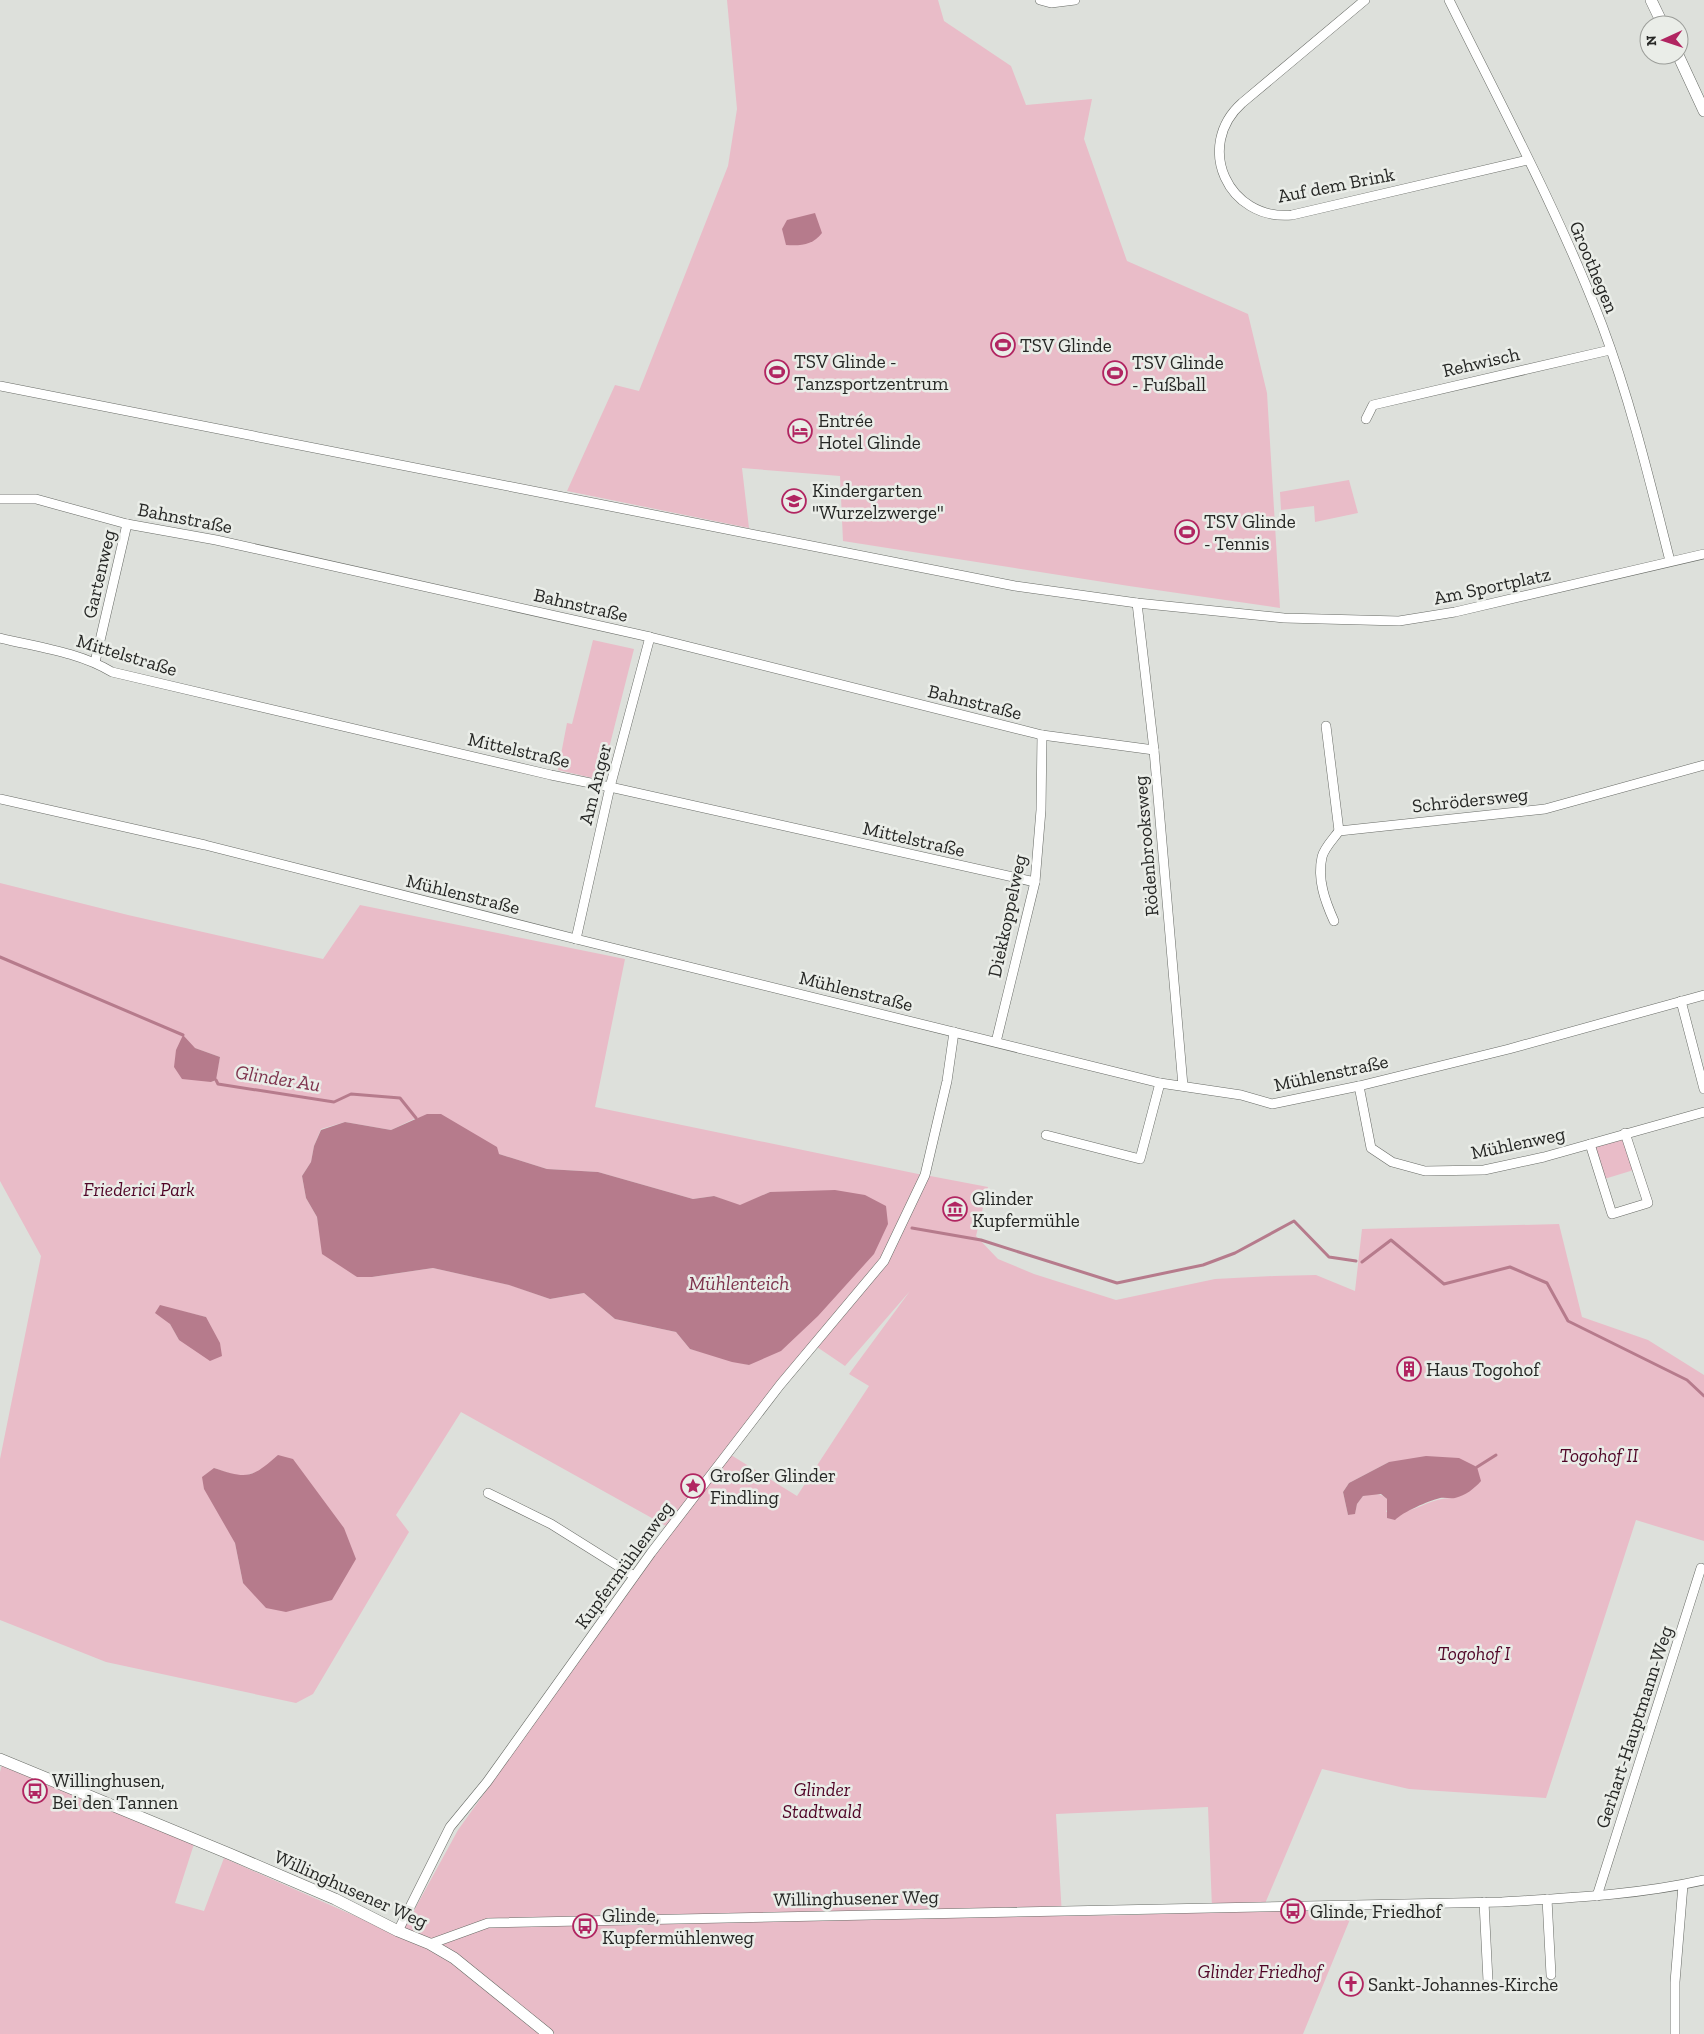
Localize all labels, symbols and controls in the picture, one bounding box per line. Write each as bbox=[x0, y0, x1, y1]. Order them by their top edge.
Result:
north arrow bbox=[1639, 15, 1689, 65]
text: N bbox=[1643, 35, 1660, 46]
street label: Auf dem Brink bbox=[1276, 162, 1397, 208]
street label: Groothegen bbox=[1564, 218, 1624, 316]
sports icon: TSV Glinde bbox=[990, 332, 1016, 358]
place label: TSV Glinde bbox=[1020, 334, 1112, 357]
street label: Rehwisch bbox=[1440, 342, 1522, 382]
place label: TSV Glinde - Tanzsportzentrum bbox=[794, 350, 949, 395]
place label: TSV Glinde - Fußball bbox=[1132, 351, 1224, 396]
sports icon: TSV Glinde - Tanzsportzentrum bbox=[764, 359, 790, 385]
sports icon: TSV Glinde - Fußball bbox=[1102, 360, 1128, 386]
place label: Entrée Hotel Glinde bbox=[818, 409, 921, 454]
hotel icon: Entrée Hotel Glinde bbox=[787, 418, 813, 444]
place label: Kindergarten "Wurzelzwerge" bbox=[812, 479, 944, 524]
school or university icon: Kindergarten "Wurzelzwerge" bbox=[781, 488, 807, 514]
street label: Bahnstraße bbox=[136, 498, 234, 538]
place label: TSV Glinde - Tennis bbox=[1204, 510, 1296, 555]
sports icon: TSV Glinde - Tennis bbox=[1174, 519, 1200, 545]
street label: Gartenweg bbox=[78, 527, 121, 621]
street label: Am Sportplatz bbox=[1431, 562, 1553, 610]
street label: Bahnstraße bbox=[532, 583, 630, 627]
street label: Mittelstraße bbox=[74, 629, 180, 681]
street label: Bahnstraße bbox=[926, 679, 1024, 725]
street label: Mittelstraße bbox=[466, 727, 572, 773]
street label: Am Anger bbox=[574, 741, 616, 827]
street label: Rödenbrooksweg bbox=[1128, 774, 1164, 917]
street label: Schrödersweg bbox=[1411, 782, 1530, 818]
street label: Mittelstraße bbox=[861, 816, 967, 862]
street label: Diekkoppelweg bbox=[983, 852, 1031, 980]
street label: Mühlenstraße bbox=[404, 869, 522, 919]
street label: Mühlenstraße bbox=[797, 966, 915, 1016]
street label: Mühlenstraße bbox=[1272, 1050, 1390, 1096]
water label: Glinder Au bbox=[234, 1059, 322, 1097]
street label: Mühlenweg bbox=[1469, 1122, 1568, 1164]
park label: Friederici Park bbox=[83, 1178, 195, 1201]
place label: Glinder Kupfermühle bbox=[972, 1187, 1080, 1232]
museum icon: Glinder Kupfermühle bbox=[942, 1196, 968, 1222]
water label: Mühlenteich bbox=[689, 1271, 789, 1295]
building icon: Haus Togohof bbox=[1396, 1356, 1422, 1382]
place label: Haus Togohof bbox=[1426, 1358, 1541, 1381]
park label: Togohof II bbox=[1560, 1444, 1639, 1467]
place label: Großer Glinder Findling bbox=[710, 1464, 836, 1509]
place icon: Großer Glinder Findling bbox=[680, 1473, 706, 1499]
street label: Kupfermühlenweg bbox=[570, 1496, 678, 1633]
street label: Gerhart-Hauptmann-Weg bbox=[1590, 1622, 1678, 1831]
park label: Togohof I bbox=[1438, 1642, 1511, 1665]
place label: Willinghusen, Bei den Tannen bbox=[52, 1769, 178, 1814]
bus stop icon: Willinghusen, Bei den Tannen bbox=[22, 1778, 48, 1804]
park label: Glinder Stadtwald bbox=[782, 1778, 862, 1823]
street label: Willinghusener Weg bbox=[271, 1845, 432, 1933]
street label: Willinghusener Weg bbox=[773, 1885, 939, 1911]
bus stop icon: Glinde, Friedhof bbox=[1280, 1898, 1306, 1924]
place label: Glinde, Friedhof bbox=[1310, 1900, 1444, 1923]
place label: Glinde, Kupfermühlenweg bbox=[602, 1904, 754, 1949]
bus stop icon: Glinde, Kupfermühlenweg bbox=[572, 1913, 598, 1939]
park label: Glinder Friedhof bbox=[1198, 1960, 1325, 1983]
church icon: Sankt-Johannes-Kirche bbox=[1338, 1971, 1364, 1997]
place label: Sankt-Johannes-Kirche bbox=[1368, 1973, 1558, 1996]

